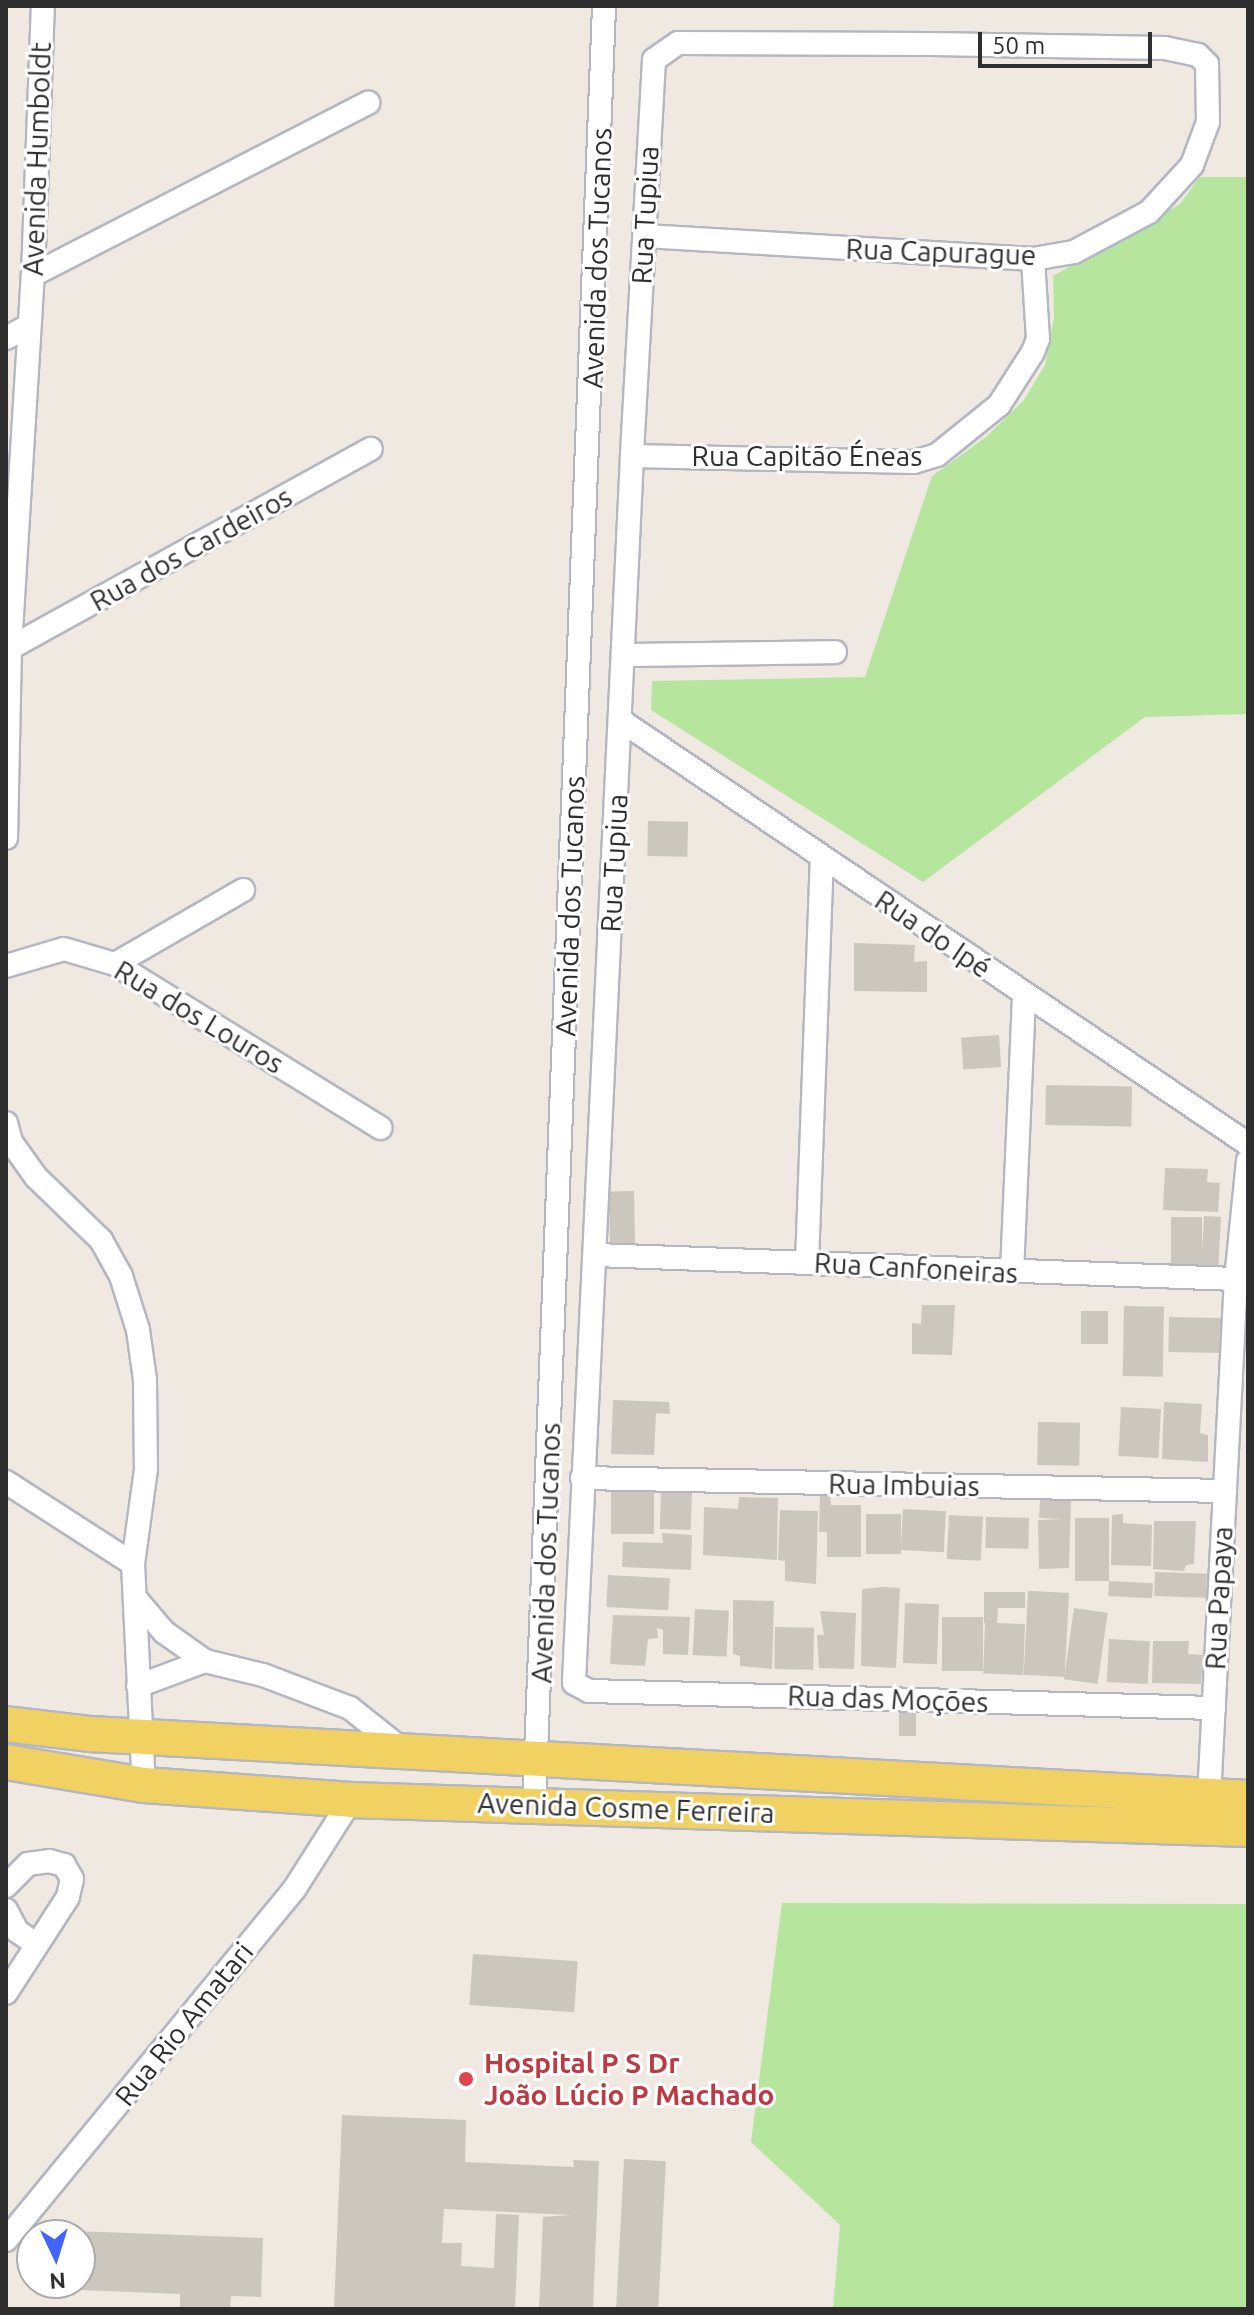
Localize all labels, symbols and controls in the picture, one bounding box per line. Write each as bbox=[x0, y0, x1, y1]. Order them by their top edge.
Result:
scale bar bbox=[982, 16, 1156, 66]
text: 50 m bbox=[992, 32, 1045, 59]
street label: Avenida Humboldt bbox=[16, 41, 58, 277]
street label: Avenida dos Tucanos bbox=[576, 127, 618, 389]
street label: Rua Tupiua bbox=[625, 145, 665, 285]
street label: Rua Capurague bbox=[845, 232, 1037, 272]
street label: Rua Capitão Éneas bbox=[692, 439, 922, 473]
street label: Rua dos Cardeiros bbox=[84, 480, 298, 618]
street label: Avenida dos Tucanos bbox=[549, 775, 591, 1037]
street label: Rua Tupiua bbox=[594, 793, 634, 933]
street label: Rua do Ipé bbox=[869, 883, 997, 985]
street label: Rua dos Louros bbox=[108, 953, 290, 1081]
street label: Rua Canfoneiras bbox=[813, 1246, 1019, 1290]
street label: Avenida dos Tucanos bbox=[525, 1422, 567, 1684]
street label: Rua Imbuias bbox=[828, 1467, 980, 1503]
street label: Rua Papaya bbox=[1198, 1525, 1240, 1671]
street label: Rua das Moções bbox=[787, 1679, 989, 1719]
street label: Avenida Cosme Ferreira bbox=[477, 1786, 775, 1830]
street label: Rua Rio Amatari bbox=[108, 1935, 260, 2113]
place label: Hospital P S Dr João Lúcio P Machado bbox=[484, 2046, 774, 2112]
marker: Hospital P S Dr João Lúcio P Machado bbox=[455, 2068, 477, 2090]
north arrow bbox=[16, 2219, 96, 2299]
text: N bbox=[49, 2268, 67, 2294]

